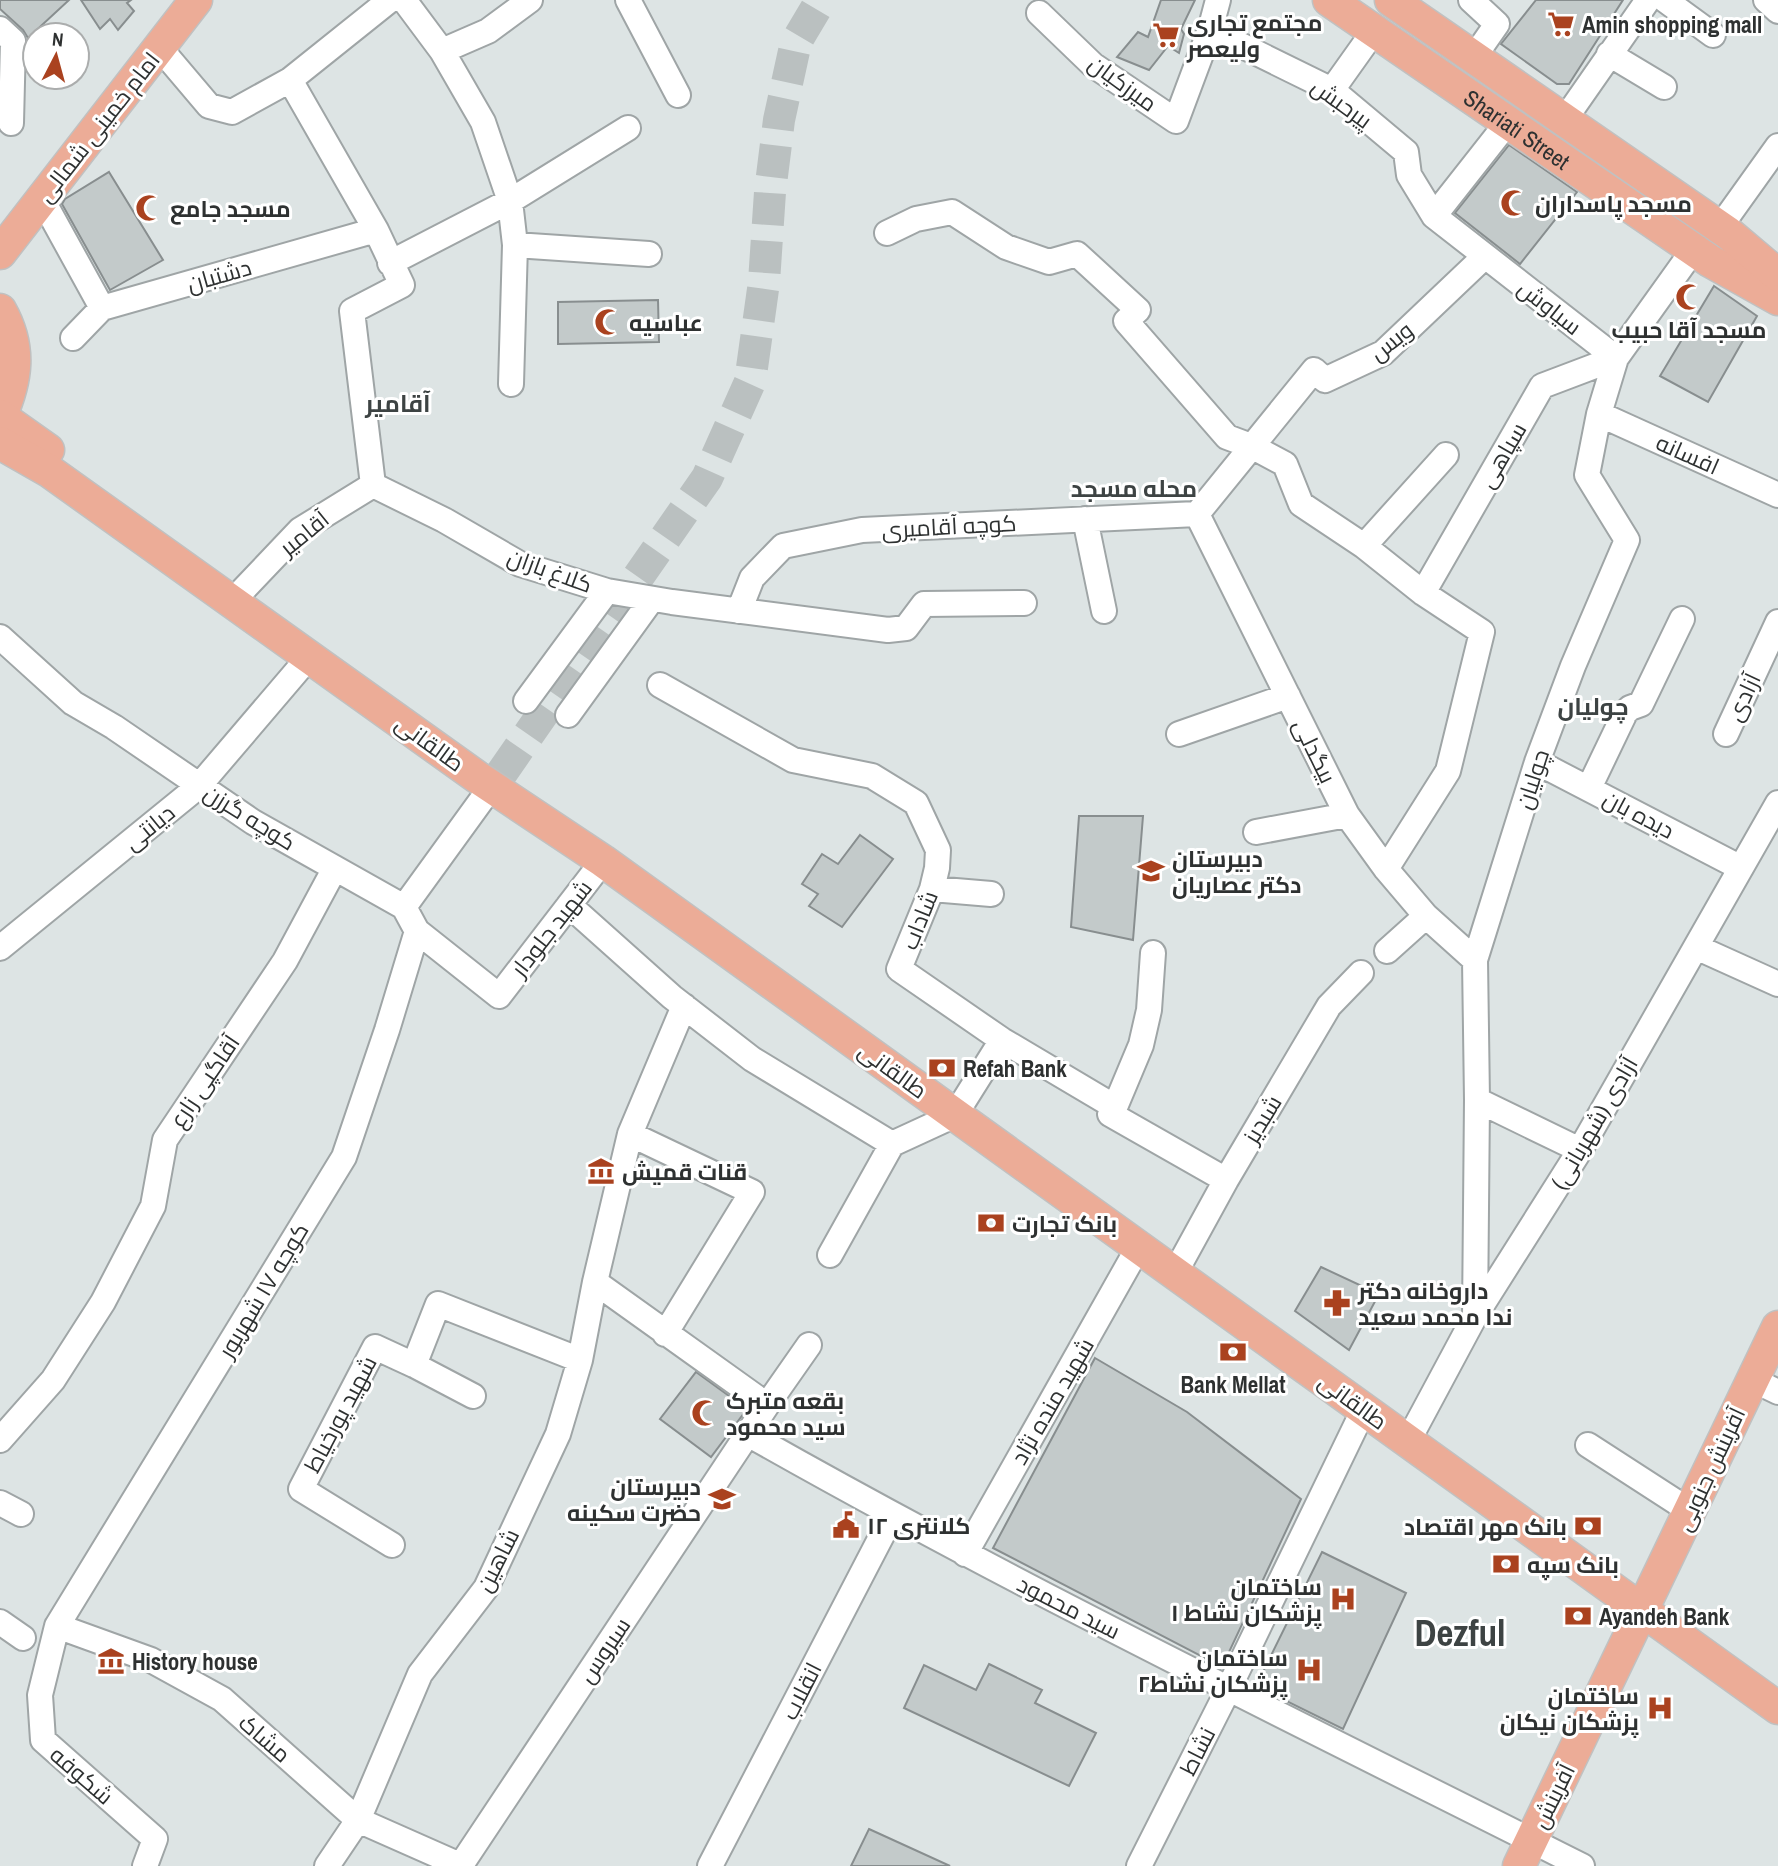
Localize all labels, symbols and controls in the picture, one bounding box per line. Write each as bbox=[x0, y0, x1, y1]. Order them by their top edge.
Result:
place label: مجتمع تجاری ولیعصر bbox=[1186, 7, 1322, 64]
supermarket icon: Amin shopping mall bbox=[1546, 9, 1576, 39]
place label: Amin shopping mall bbox=[1582, 9, 1762, 40]
supermarket icon: مجتمع تجاری ولیعصر bbox=[1151, 20, 1181, 50]
north arrow bbox=[21, 21, 91, 91]
text: N bbox=[51, 26, 65, 53]
street label: امام خمینی شمالی bbox=[30, 45, 167, 209]
street label: میرزکیان bbox=[1082, 48, 1164, 118]
street label: پیرحبش bbox=[1305, 70, 1379, 136]
street label: Shariati Street bbox=[1458, 82, 1576, 176]
mosque icon: مسجد پاسداران bbox=[1499, 188, 1529, 218]
place label: مسجد پاسداران bbox=[1535, 188, 1692, 220]
mosque icon: مسجد جامع bbox=[134, 193, 164, 223]
place label: مسجد جامع bbox=[170, 193, 291, 225]
street label: دشتبان bbox=[183, 251, 255, 299]
street label: سیاوش bbox=[1512, 272, 1588, 342]
mosque icon: مسجد آقا حبیب bbox=[1674, 282, 1704, 312]
mosque icon: عباسیه bbox=[593, 307, 623, 337]
place label: عباسیه bbox=[629, 307, 703, 338]
street label: ویس bbox=[1363, 314, 1419, 368]
place label: مسجد آقا حبیب bbox=[1612, 314, 1766, 345]
district label: آقامیر bbox=[364, 387, 431, 419]
street label: سپاهی bbox=[1471, 416, 1533, 494]
street label: افسانه bbox=[1651, 426, 1725, 482]
district label: محله مسجد bbox=[1071, 472, 1197, 504]
street label: آقامیر bbox=[271, 504, 335, 564]
street label: کوچه آقامیری bbox=[881, 507, 1017, 545]
street label: کلاغ بازان bbox=[503, 540, 597, 601]
street label: آزادی bbox=[1718, 668, 1768, 726]
district label: چولیان bbox=[1557, 690, 1629, 724]
street label: طالقانی bbox=[389, 707, 471, 779]
street label: بیگدلی bbox=[1286, 714, 1344, 788]
street label: چولیان bbox=[1508, 745, 1556, 813]
street label: کوچه گرزن bbox=[198, 777, 302, 857]
street label: دیده بان bbox=[1598, 782, 1680, 846]
street label: دیانتی bbox=[117, 797, 181, 857]
place label: دبیرستان دکتر عصاریان bbox=[1172, 843, 1302, 900]
school or university icon: دبیرستان دکتر عصاریان bbox=[1136, 856, 1166, 886]
street label: شهید جلودار bbox=[502, 873, 599, 984]
street label: شاداب bbox=[893, 886, 945, 954]
street label: آقاگپی زارع bbox=[162, 1028, 247, 1134]
street label: طالقانی bbox=[852, 1034, 934, 1106]
street label: آزادی (شهربانی) bbox=[1543, 1051, 1645, 1195]
bank icon: Refah Bank bbox=[927, 1053, 957, 1083]
place label: Refah Bank bbox=[963, 1053, 1067, 1084]
street label: شبدیز bbox=[1235, 1089, 1288, 1151]
museum icon: قنات قمیش bbox=[586, 1156, 616, 1186]
place label: قنات قمیش bbox=[622, 1156, 747, 1187]
bank icon: بانک تجارت bbox=[976, 1208, 1006, 1238]
place label: بانک تجارت bbox=[1012, 1208, 1117, 1239]
street label: کوچه ۱۷ شهریور bbox=[209, 1217, 316, 1365]
place label: داروخانه دکتر ندا محمد سعید bbox=[1357, 1275, 1512, 1332]
pharmacy icon: داروخانه دکتر ندا محمد سعید bbox=[1322, 1288, 1352, 1318]
street label: شهید منده نژاد bbox=[1003, 1332, 1101, 1470]
bank icon: Bank Mellat bbox=[1218, 1337, 1248, 1367]
street label: شهید پورخیاط bbox=[296, 1350, 384, 1478]
street label: طالقانی bbox=[1312, 1365, 1394, 1437]
place label: Bank Mellat bbox=[1181, 1369, 1285, 1400]
place label: بقعه متبرک سید محمود bbox=[726, 1385, 846, 1442]
mosque icon: بقعه متبرک سید محمود bbox=[690, 1398, 720, 1428]
street label: آفرینش جنوبی bbox=[1668, 1402, 1752, 1536]
place label: دبیرستان حضرت سکینه bbox=[567, 1471, 701, 1528]
school or university icon: دبیرستان حضرت سکینه bbox=[707, 1484, 737, 1514]
public building icon: کلانتری ۱۲ bbox=[831, 1510, 861, 1540]
place label: کلانتری ۱۲ bbox=[867, 1510, 971, 1541]
place label: بانک مهر اقتصاد bbox=[1404, 1511, 1567, 1542]
bank icon: بانک مهر اقتصاد bbox=[1573, 1511, 1603, 1541]
street label: شاهین bbox=[468, 1523, 526, 1597]
bank icon: بانک سپه bbox=[1491, 1549, 1521, 1579]
place label: بانک سپه bbox=[1527, 1549, 1619, 1581]
street label: سید محمود bbox=[1012, 1568, 1126, 1646]
place label: ساختمان پزشکان نشاط ۱ bbox=[1171, 1571, 1322, 1629]
hospital icon: ساختمان پزشکان نشاط ۱ bbox=[1328, 1584, 1358, 1614]
bank icon: Ayandeh Bank bbox=[1563, 1601, 1593, 1631]
place label: Ayandeh Bank bbox=[1599, 1601, 1730, 1632]
district label: Dezful bbox=[1414, 1608, 1506, 1658]
street label: سیروس bbox=[571, 1611, 637, 1689]
place label: ساختمان پزشکان نشاط۲ bbox=[1137, 1642, 1288, 1700]
museum icon: History house bbox=[96, 1646, 126, 1676]
place label: History house bbox=[132, 1646, 258, 1677]
hospital icon: ساختمان پزشکان نشاط۲ bbox=[1294, 1655, 1324, 1685]
street label: انقلاب bbox=[773, 1657, 829, 1725]
place label: ساختمان پزشکان نیکان bbox=[1500, 1680, 1639, 1738]
hospital icon: ساختمان پزشکان نیکان bbox=[1645, 1693, 1675, 1723]
street label: مشاک bbox=[232, 1707, 298, 1769]
street label: نشاط bbox=[1172, 1722, 1222, 1780]
street label: شکوفه bbox=[44, 1739, 120, 1811]
street label: آفرینش bbox=[1524, 1758, 1582, 1834]

